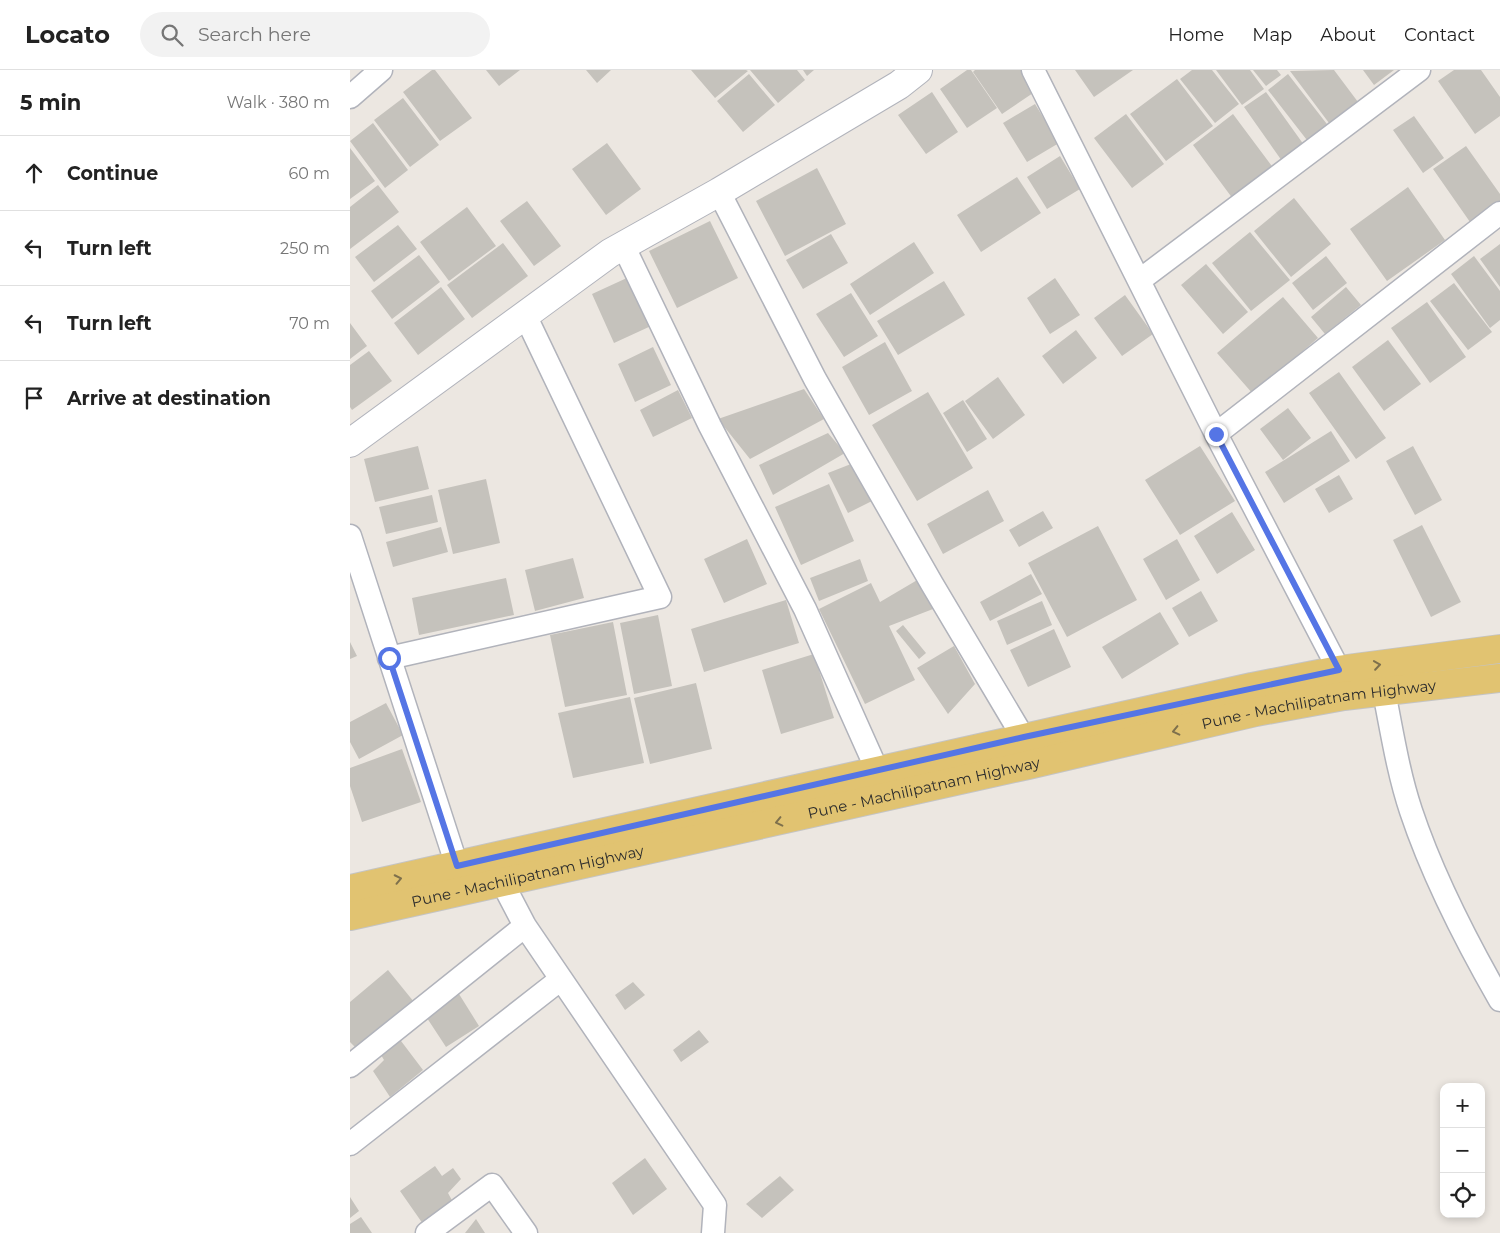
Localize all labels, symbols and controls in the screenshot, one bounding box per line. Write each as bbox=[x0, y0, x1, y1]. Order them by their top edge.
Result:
search box bbox=[140, 12, 490, 57]
text: Locato bbox=[25, 20, 110, 49]
icon: search bbox=[158, 21, 186, 49]
text: Search here bbox=[198, 23, 311, 46]
text: Home bbox=[1168, 24, 1224, 46]
text: Map bbox=[1252, 24, 1292, 46]
text: About bbox=[1320, 24, 1376, 46]
text: Contact bbox=[1404, 24, 1475, 46]
text: 5 min bbox=[20, 90, 81, 115]
text: Walk · 380 m bbox=[226, 93, 330, 112]
icon: ahead bbox=[20, 159, 48, 187]
text: Continue bbox=[67, 162, 158, 185]
text: 60 m bbox=[288, 164, 330, 183]
icon: left bbox=[20, 234, 48, 262]
text: Turn left bbox=[67, 237, 152, 260]
text: 250 m bbox=[280, 239, 330, 258]
icon: left bbox=[20, 309, 48, 337]
text: Turn left bbox=[67, 312, 152, 335]
text: 70 m bbox=[289, 314, 330, 333]
icon: arrive bbox=[20, 384, 48, 412]
text: Arrive at destination bbox=[67, 387, 271, 410]
route end bbox=[1205, 423, 1228, 446]
route start bbox=[378, 647, 401, 670]
one-way arrow bbox=[1373, 660, 1381, 671]
street label: Pune - Machilipatnam Highway bbox=[1200, 675, 1438, 733]
one-way arrow bbox=[1171, 725, 1180, 736]
street label: Pune - Machilipatnam Highway bbox=[806, 752, 1043, 823]
one-way arrow bbox=[774, 816, 783, 827]
street label: Pune - Machilipatnam Highway bbox=[410, 841, 646, 911]
one-way arrow bbox=[393, 874, 402, 885]
map controls bbox=[1440, 1083, 1485, 1218]
button: + bbox=[1440, 1083, 1485, 1128]
button: − bbox=[1440, 1128, 1485, 1173]
button: locate bbox=[1440, 1173, 1485, 1218]

